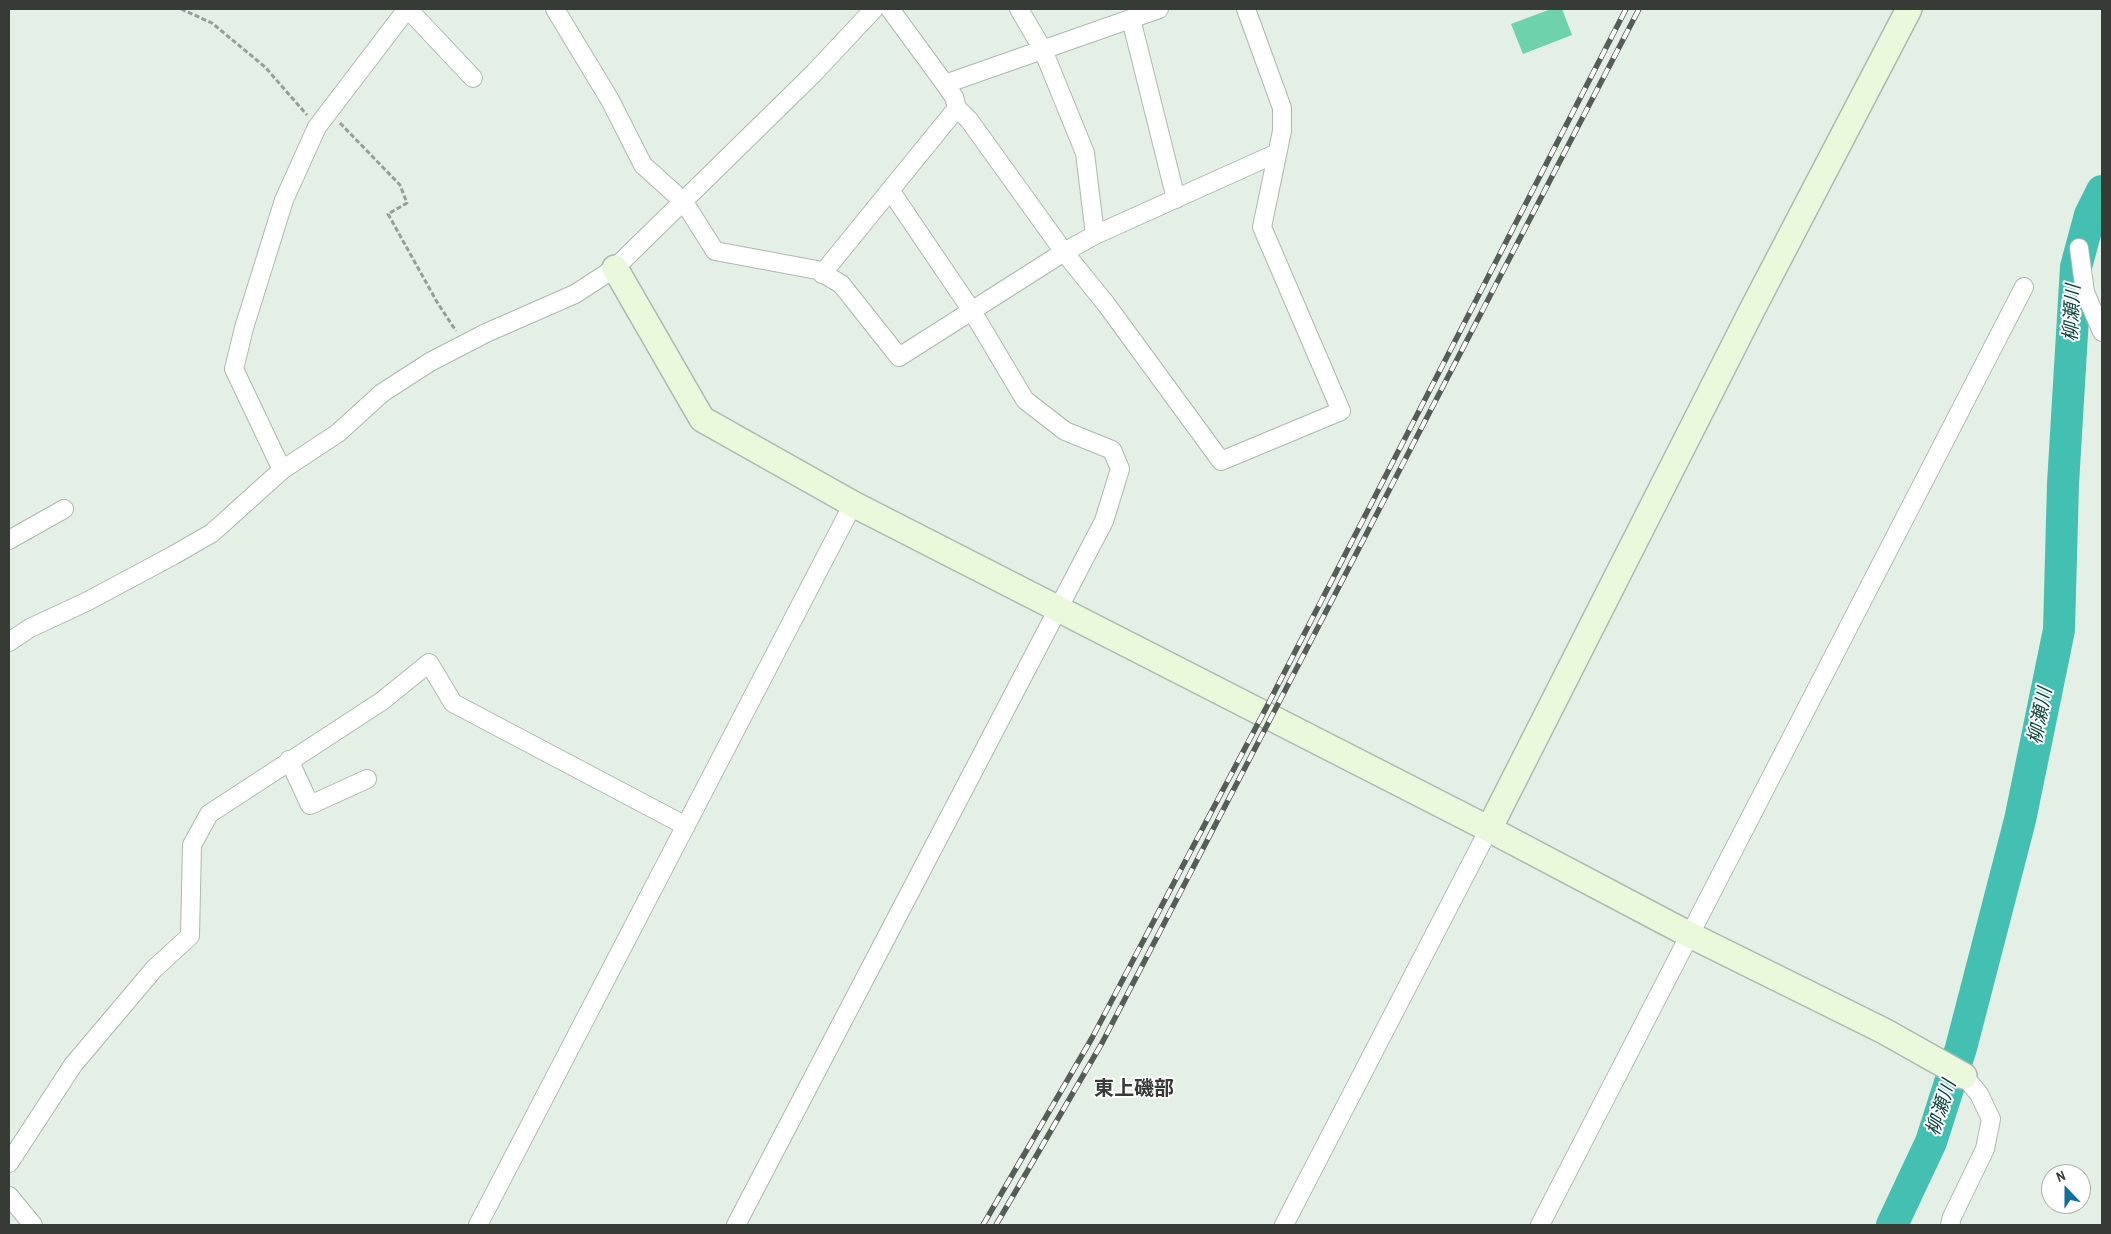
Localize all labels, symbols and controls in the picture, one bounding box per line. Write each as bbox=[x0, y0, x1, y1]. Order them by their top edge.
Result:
water label: 柳瀬川 bbox=[2060, 284, 2086, 342]
water label: 柳瀬川 bbox=[2024, 686, 2058, 746]
water label: 柳瀬川 bbox=[1922, 1077, 1962, 1139]
district label: 東上磯部 bbox=[1094, 1078, 1174, 1102]
north arrow bbox=[2041, 1164, 2091, 1214]
text: N bbox=[2054, 1166, 2068, 1186]

